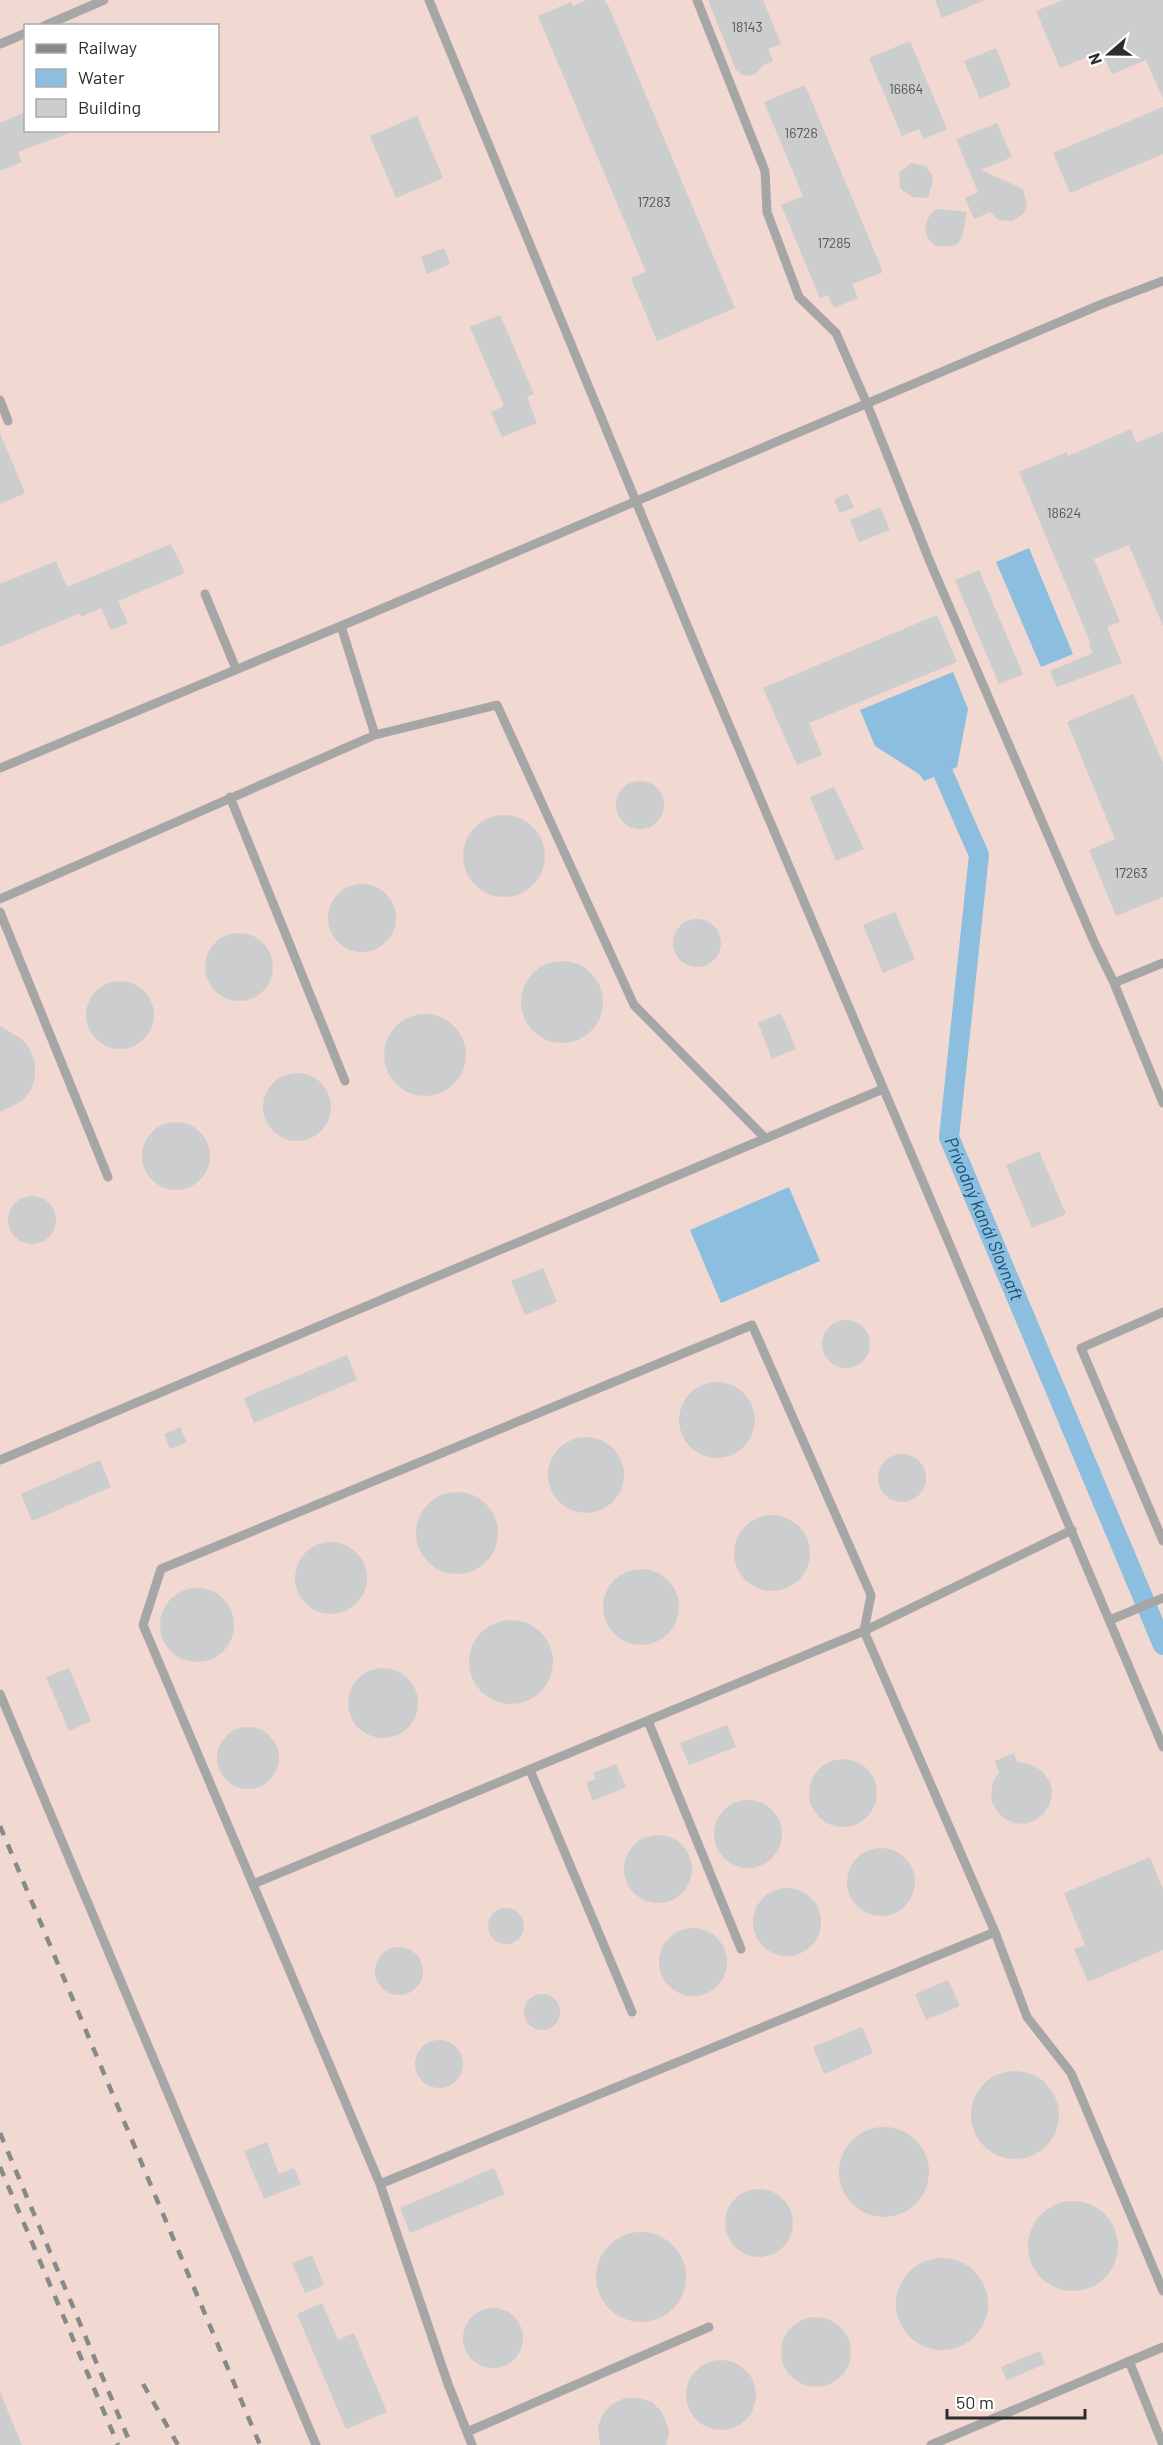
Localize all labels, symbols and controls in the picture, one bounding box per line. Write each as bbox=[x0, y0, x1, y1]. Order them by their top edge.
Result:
house number: 18143 bbox=[731, 18, 763, 35]
legend bbox=[24, 24, 219, 132]
north arrow bbox=[1079, 24, 1139, 84]
text: Railway bbox=[78, 36, 137, 58]
text: N bbox=[1084, 51, 1105, 68]
text: Water bbox=[78, 66, 125, 88]
house number: 16664 bbox=[889, 80, 923, 97]
text: Building bbox=[78, 96, 141, 118]
house number: 16726 bbox=[784, 124, 818, 141]
house number: 17283 bbox=[637, 193, 671, 210]
house number: 17285 bbox=[817, 234, 851, 251]
house number: 18624 bbox=[1047, 504, 1081, 521]
house number: 17263 bbox=[1114, 864, 1148, 881]
water label: Prívodný kanál Slovnaft bbox=[940, 1133, 1029, 1304]
scale bar bbox=[947, 2382, 1085, 2420]
text: 50 m bbox=[956, 2391, 994, 2413]

